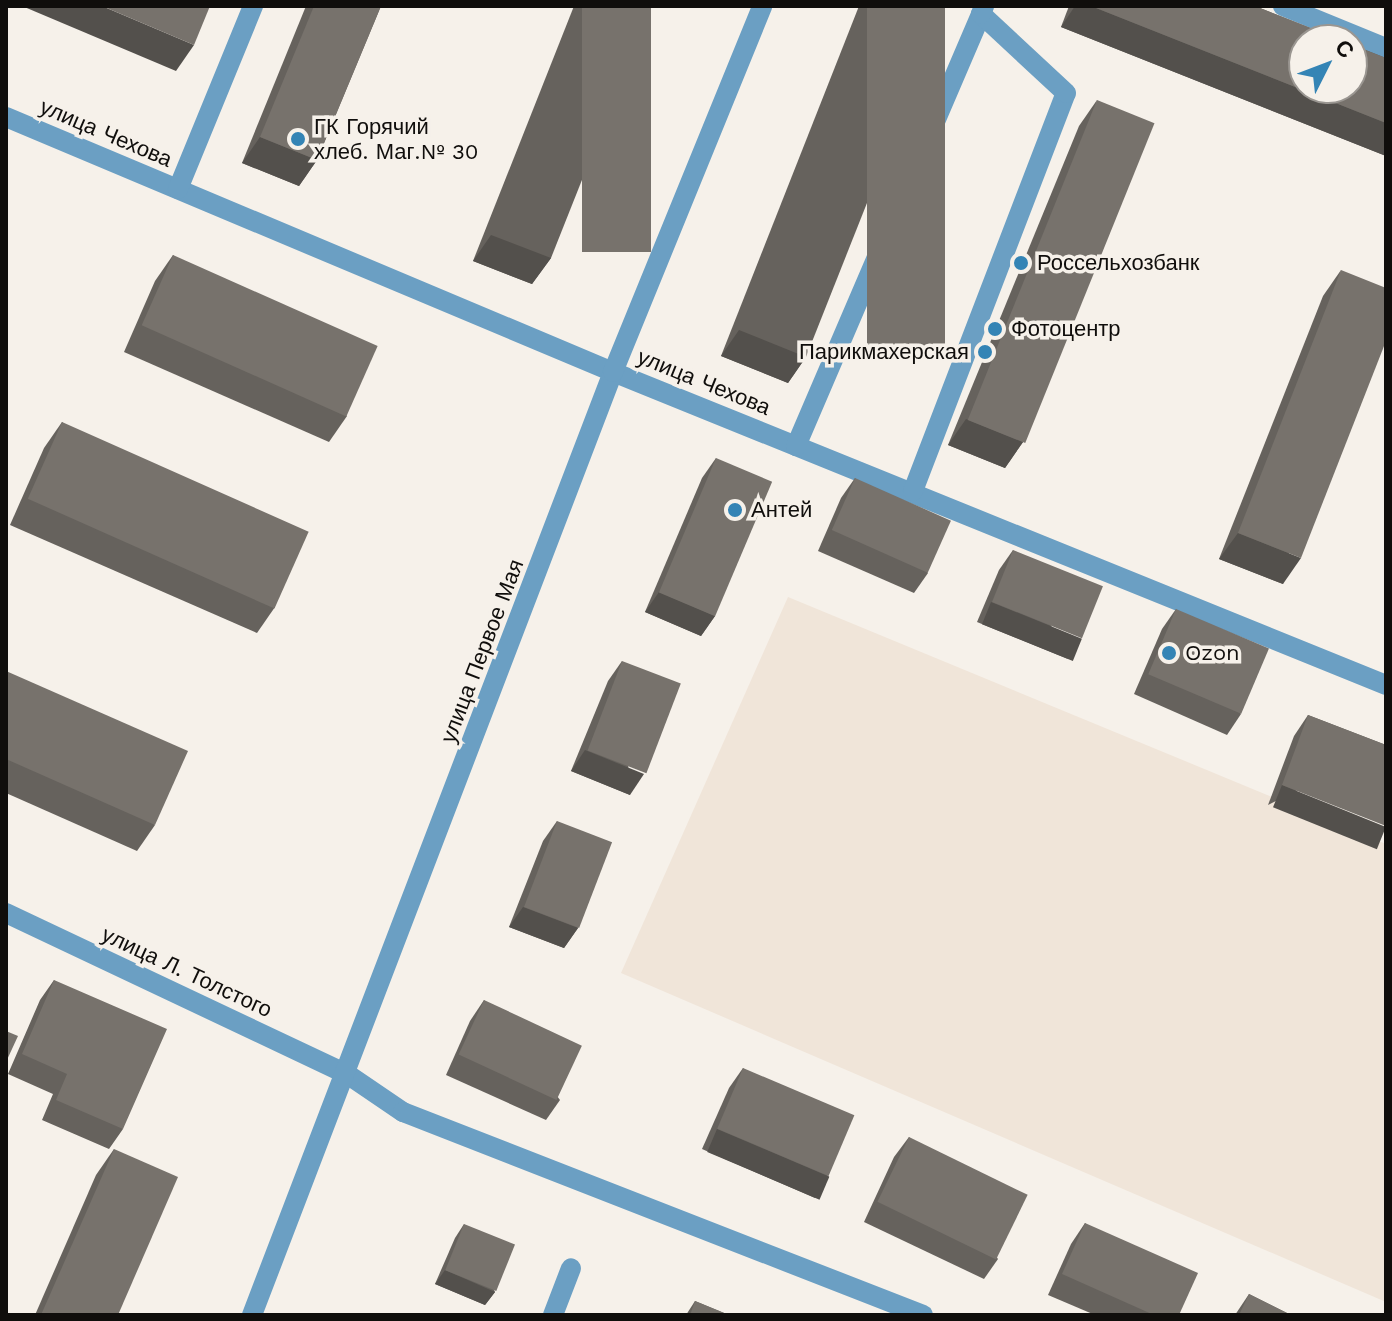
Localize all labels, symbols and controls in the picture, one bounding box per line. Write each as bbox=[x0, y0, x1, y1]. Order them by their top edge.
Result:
north arrow bbox=[1288, 24, 1368, 104]
text: С bbox=[1330, 35, 1359, 63]
street label: улица Чехова bbox=[36, 93, 176, 173]
place label: ГК Горячий хлеб. Маг.№ 30 bbox=[314, 113, 479, 164]
marker: ГК Горячий хлеб. Маг.№ 30 bbox=[289, 130, 307, 148]
place label: Россельхозбанк bbox=[1037, 250, 1199, 276]
marker: Россельхозбанк bbox=[1012, 254, 1030, 272]
place label: Фотоцентр bbox=[1011, 316, 1121, 342]
marker: Фотоцентр bbox=[986, 320, 1004, 338]
place label: Парикмахерская bbox=[799, 339, 969, 365]
street label: улица Чехова bbox=[634, 343, 774, 421]
marker: Парикмахерская bbox=[976, 343, 994, 361]
place label: Антей bbox=[751, 497, 812, 523]
marker: Антей bbox=[726, 501, 744, 519]
street label: улица Первое Мая bbox=[435, 556, 529, 746]
place label: Ozon bbox=[1185, 640, 1240, 666]
marker: Ozon bbox=[1160, 644, 1178, 662]
street label: улица Л. Толстого bbox=[98, 921, 276, 1023]

